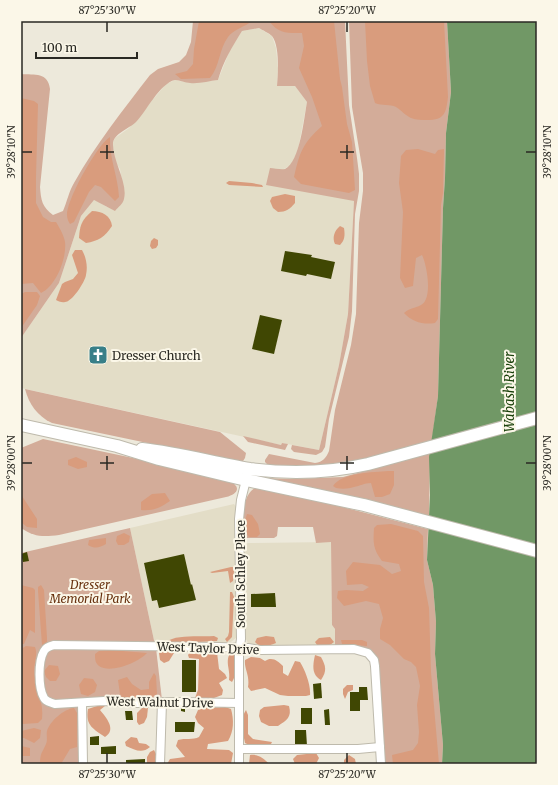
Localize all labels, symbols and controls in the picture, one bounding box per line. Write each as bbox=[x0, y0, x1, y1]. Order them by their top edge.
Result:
text: 87°25'30"W bbox=[78, 4, 137, 17]
text: 87°25'20"W bbox=[318, 4, 377, 17]
scale bar bbox=[36, 34, 137, 60]
text: 100 m bbox=[42, 40, 77, 55]
text: 39°28'10"N bbox=[5, 125, 18, 179]
text: 39°28'10"N bbox=[541, 125, 554, 179]
church icon: Dresser Church bbox=[87, 344, 109, 366]
place label: Dresser Church bbox=[112, 348, 201, 363]
water label: Wabash River bbox=[501, 351, 518, 432]
text: 39°28'00"N bbox=[5, 435, 18, 491]
text: 39°28'00"N bbox=[541, 435, 554, 491]
street label: South Schley Place bbox=[233, 520, 248, 628]
park label: Dresser Memorial Park bbox=[48, 577, 131, 606]
street label: West Taylor Drive bbox=[156, 639, 259, 657]
street label: West Walnut Drive bbox=[106, 694, 213, 710]
text: 87°25'30"W bbox=[78, 768, 137, 781]
text: 87°25'20"W bbox=[318, 768, 377, 781]

